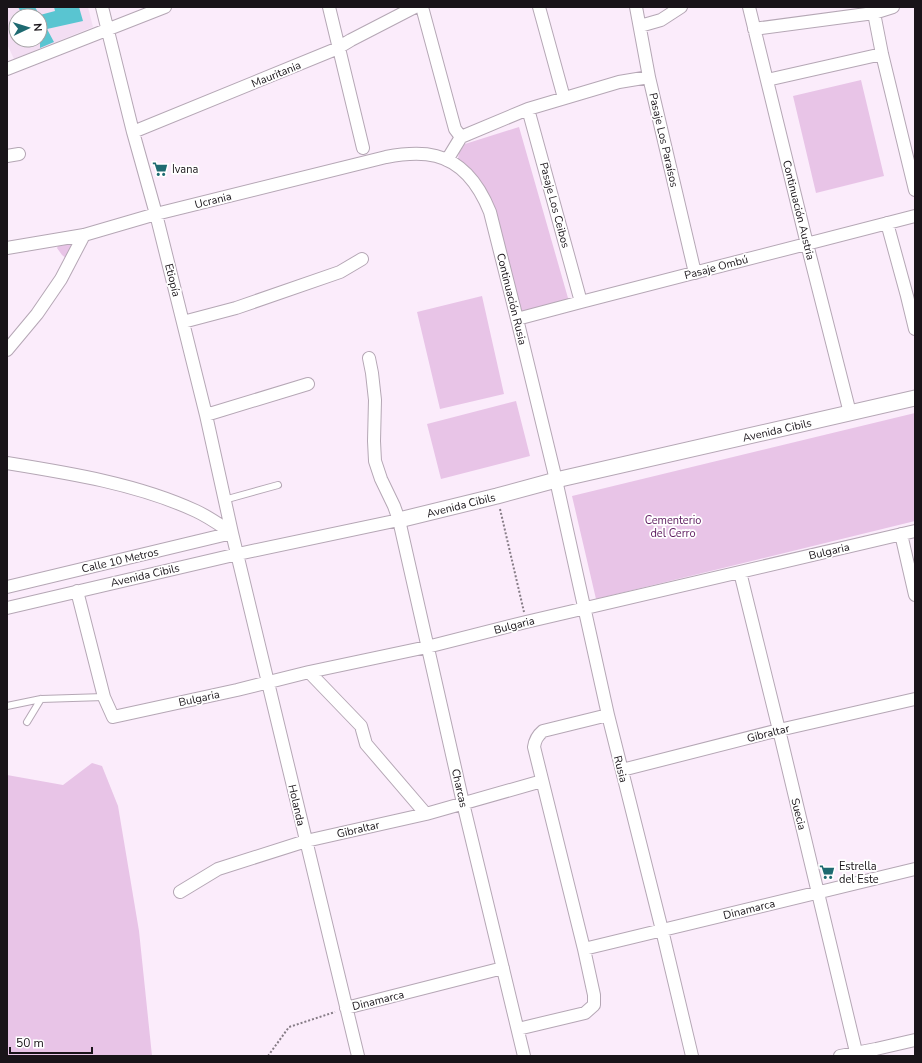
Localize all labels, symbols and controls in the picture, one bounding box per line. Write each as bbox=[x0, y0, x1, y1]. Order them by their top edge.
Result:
north arrow bbox=[8, 8, 48, 48]
text: N bbox=[30, 23, 45, 32]
street label: Mauritania bbox=[249, 58, 303, 91]
street label: Pasaje Los Paraísos bbox=[645, 91, 682, 189]
street label: Continuación Austria bbox=[779, 159, 818, 262]
supermarket icon: Ivana bbox=[151, 160, 169, 178]
street label: Pasaje Los Ceibos bbox=[536, 161, 573, 250]
place label: Ivana bbox=[172, 162, 198, 177]
street label: Ucrania bbox=[193, 189, 233, 212]
street label: Continuación Rusia bbox=[493, 252, 530, 347]
street label: Pasaje Ombú bbox=[683, 252, 750, 283]
street label: Etiopía bbox=[161, 262, 184, 298]
street label: Avenida Cibils bbox=[741, 415, 813, 446]
street label: Avenida Cibils bbox=[425, 490, 497, 521]
park label: Cementerio del Cerro bbox=[645, 513, 701, 541]
street label: Bulgaria bbox=[807, 539, 851, 563]
street label: Calle 10 Metros bbox=[80, 544, 160, 577]
street label: Avenida Cibils bbox=[109, 560, 181, 591]
street label: Bulgaria bbox=[492, 613, 536, 638]
street label: Bulgaria bbox=[177, 687, 221, 710]
street label: Gibraltar bbox=[745, 721, 791, 746]
street label: Rusia bbox=[610, 754, 631, 784]
street label: Charcas bbox=[448, 767, 471, 809]
street label: Holanda bbox=[284, 783, 309, 827]
street label: Suecia bbox=[787, 797, 810, 832]
street label: Gibraltar bbox=[335, 817, 381, 842]
place label: Estrella del Este bbox=[839, 859, 879, 887]
supermarket icon: Estrella del Este bbox=[818, 863, 836, 881]
street label: Dinamarca bbox=[722, 896, 777, 923]
street label: Dinamarca bbox=[351, 987, 406, 1014]
scale bar bbox=[10, 1029, 92, 1055]
text: 50 m bbox=[16, 1035, 44, 1051]

